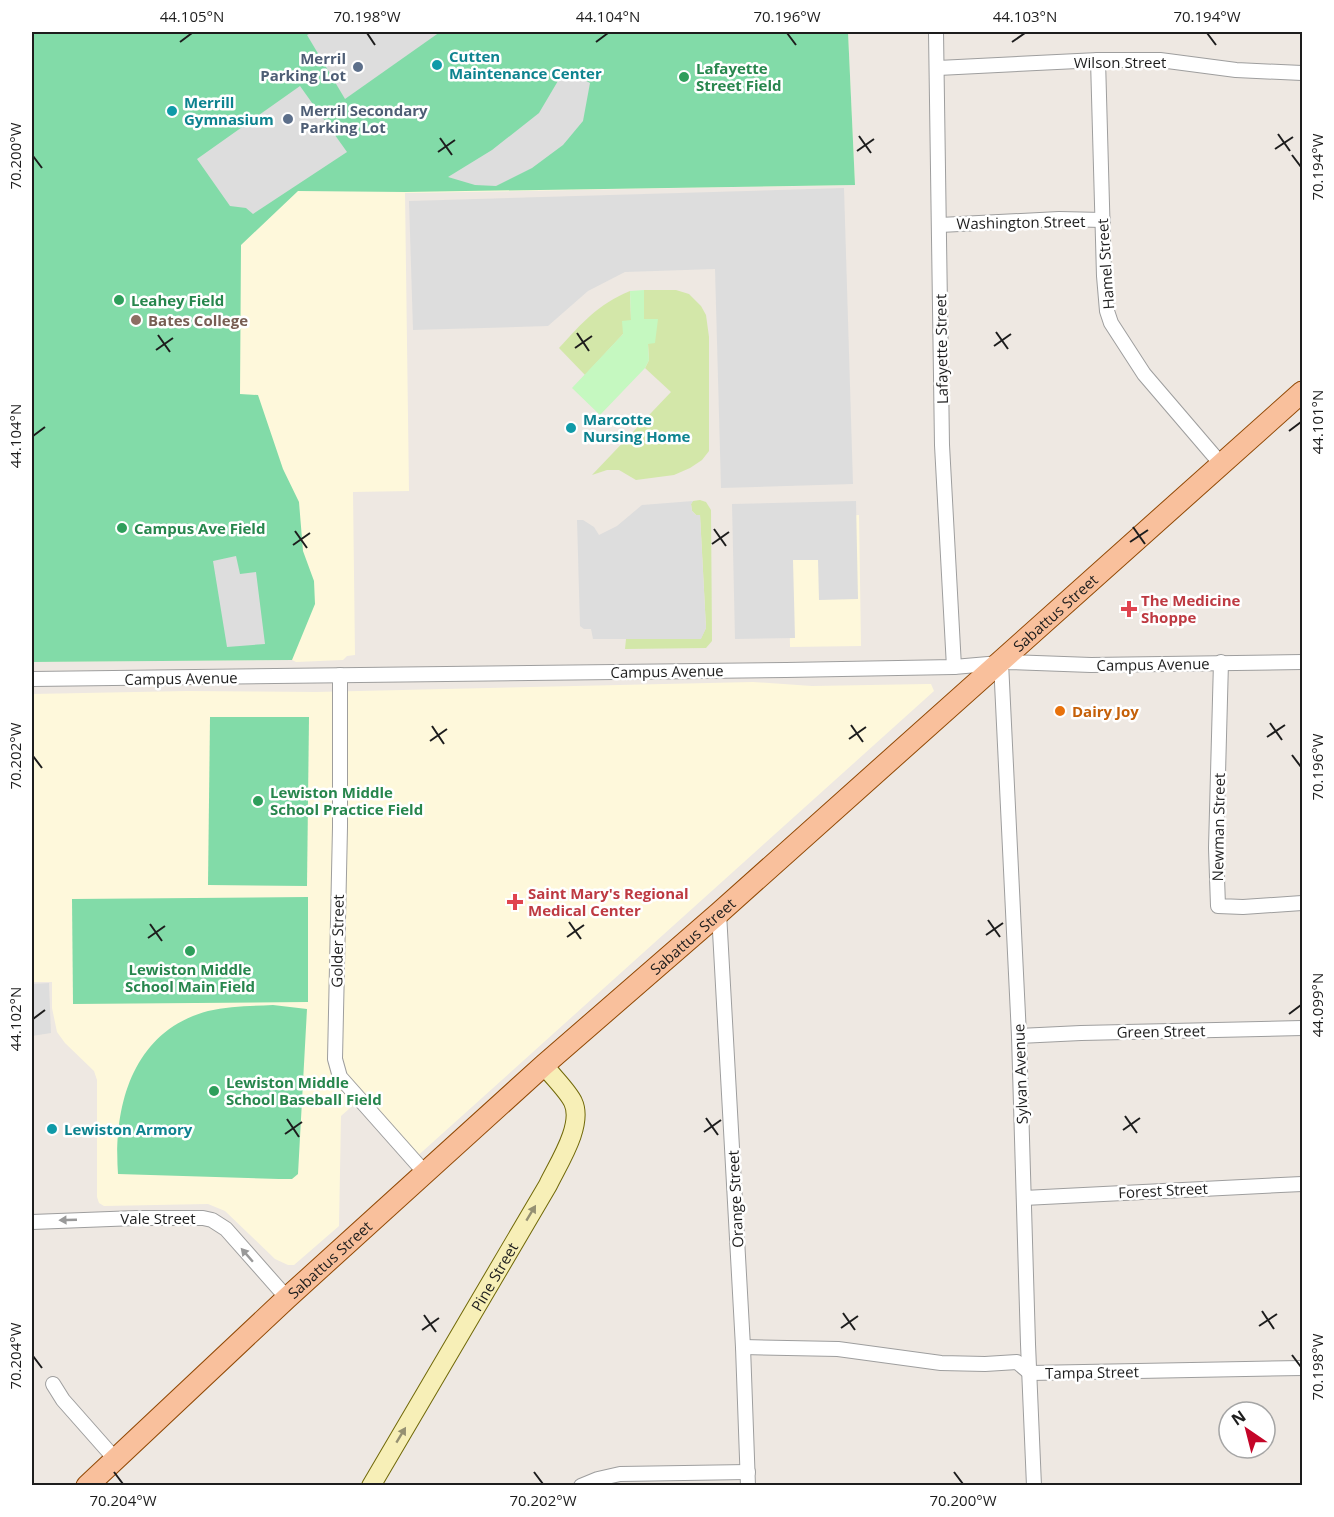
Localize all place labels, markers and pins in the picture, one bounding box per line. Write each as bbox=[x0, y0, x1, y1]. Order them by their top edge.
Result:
place label: Cutten Maintenance Center bbox=[449, 46, 602, 83]
place label: Merril Parking Lot bbox=[260, 48, 346, 85]
marker: Cutten Maintenance Center bbox=[430, 58, 444, 72]
place label: Lafayette Street Field bbox=[696, 58, 781, 95]
marker: Merril Parking Lot bbox=[351, 60, 365, 74]
marker: Lafayette Street Field bbox=[677, 70, 691, 84]
place label: Merrill Gymnasium bbox=[184, 92, 274, 129]
place label: Merril Secondary Parking Lot bbox=[300, 100, 428, 137]
marker: Merrill Gymnasium bbox=[165, 104, 179, 118]
marker: Merril Secondary Parking Lot bbox=[281, 112, 295, 126]
place label: Leahey Field bbox=[131, 290, 224, 310]
marker: Leahey Field bbox=[112, 293, 126, 307]
place label: Bates College bbox=[148, 310, 248, 330]
marker: Bates College bbox=[129, 313, 143, 327]
place label: Marcotte Nursing Home bbox=[583, 409, 691, 446]
marker: Marcotte Nursing Home bbox=[564, 421, 578, 435]
place label: Campus Ave Field bbox=[134, 518, 265, 538]
marker: Campus Ave Field bbox=[115, 521, 129, 535]
place label: The Medicine Shoppe bbox=[1141, 590, 1241, 627]
marker: The Medicine Shoppe bbox=[1122, 602, 1136, 616]
place label: Dairy Joy bbox=[1072, 701, 1139, 721]
marker: Dairy Joy bbox=[1053, 704, 1067, 718]
place label: Lewiston Middle School Practice Field bbox=[270, 782, 423, 819]
marker: Lewiston Middle School Practice Field bbox=[251, 794, 265, 808]
place label: Saint Mary's Regional Medical Center bbox=[528, 883, 689, 920]
marker: Saint Mary's Regional Medical Center bbox=[506, 893, 524, 911]
marker: Lewiston Middle School Main Field bbox=[183, 944, 197, 958]
place label: Lewiston Middle School Main Field bbox=[125, 959, 255, 996]
place label: Lewiston Middle School Baseball Field bbox=[226, 1072, 382, 1109]
marker: Lewiston Middle School Baseball Field bbox=[207, 1084, 221, 1098]
place label: Lewiston Armory bbox=[64, 1119, 193, 1139]
marker: Lewiston Armory bbox=[45, 1122, 59, 1136]

